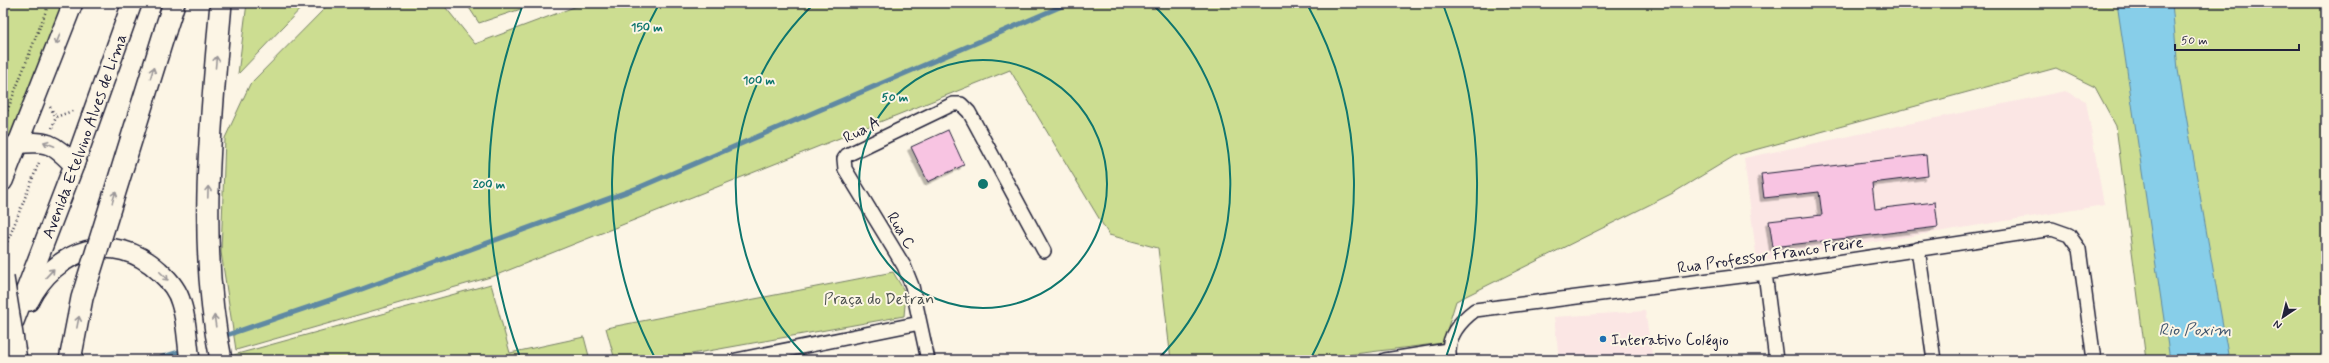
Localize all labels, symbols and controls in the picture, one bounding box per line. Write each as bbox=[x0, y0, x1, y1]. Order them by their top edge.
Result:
text: 150 m bbox=[631, 20, 663, 36]
scale bar bbox=[2175, 26, 2299, 52]
street label: Avenida Etelvino Alves de Lima bbox=[38, 31, 132, 242]
one-way arrow bbox=[54, 33, 62, 45]
text: 50 m bbox=[2181, 33, 2208, 49]
one-way arrow bbox=[212, 56, 220, 69]
one-way arrow bbox=[149, 66, 156, 79]
text: 100 m bbox=[743, 73, 776, 89]
text: 50 m bbox=[882, 90, 909, 106]
street label: Rua A bbox=[840, 112, 884, 149]
one-way arrow bbox=[43, 140, 55, 148]
text: 200 m bbox=[473, 177, 506, 193]
centre of rings bbox=[976, 177, 990, 191]
one-way arrow bbox=[205, 186, 212, 199]
one-way arrow bbox=[110, 191, 118, 203]
street label: Rua C bbox=[881, 208, 920, 253]
street label: Rua Professor Franco Freire bbox=[1676, 232, 1865, 279]
one-way arrow bbox=[46, 268, 55, 278]
one-way arrow bbox=[159, 271, 169, 281]
park label: Praça do Detran bbox=[824, 289, 934, 310]
north arrow bbox=[2263, 297, 2303, 337]
one-way arrow bbox=[211, 315, 219, 328]
one-way arrow bbox=[74, 316, 82, 329]
text: N bbox=[2271, 317, 2285, 332]
water label: Rio Poxim bbox=[2159, 319, 2231, 341]
place label: Interativo Colégio bbox=[1611, 330, 1729, 351]
marker: Interativo Colégio bbox=[1598, 334, 1608, 344]

